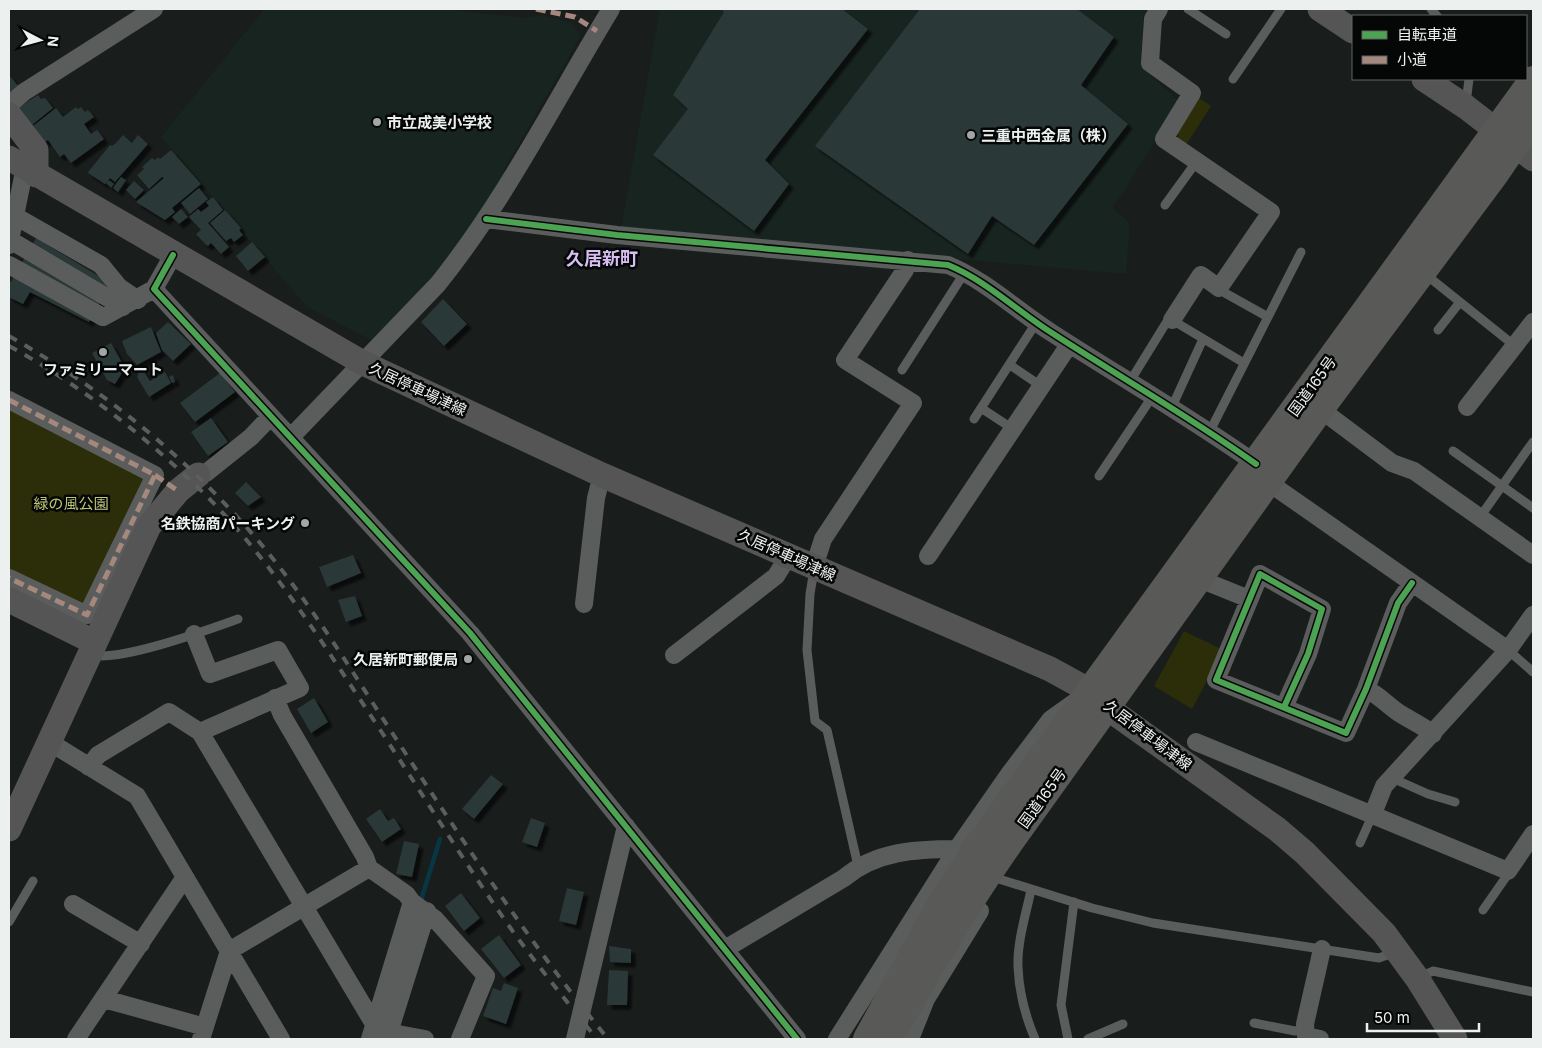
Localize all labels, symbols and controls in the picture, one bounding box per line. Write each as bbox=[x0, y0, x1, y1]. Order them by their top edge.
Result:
north arrow bbox=[15, 15, 65, 65]
legend bbox=[1352, 15, 1527, 80]
text: 自転車道 bbox=[1397, 25, 1457, 44]
text: N bbox=[44, 35, 62, 48]
text: 小道 bbox=[1397, 50, 1427, 69]
place label: 市立成美小学校 bbox=[387, 113, 492, 132]
marker: 市立成美小学校 bbox=[371, 116, 383, 128]
place label: 三重中西金属（株） bbox=[981, 126, 1116, 145]
marker: 三重中西金属（株） bbox=[965, 129, 977, 141]
district label: 久居新町 bbox=[566, 248, 638, 269]
marker: ファミリーマート bbox=[97, 346, 109, 358]
street label: 国道165号 bbox=[1284, 352, 1340, 420]
street label: 久居停車場津線 bbox=[366, 358, 470, 420]
place label: ファミリーマート bbox=[43, 360, 163, 379]
park label: 緑の風公園 bbox=[33, 494, 109, 513]
place label: 名鉄協商パーキング bbox=[160, 514, 295, 533]
marker: 名鉄協商パーキング bbox=[299, 517, 311, 529]
street label: 久居停車場津線 bbox=[735, 525, 839, 585]
place label: 久居新町郵便局 bbox=[353, 650, 458, 669]
marker: 久居新町郵便局 bbox=[462, 653, 474, 665]
street label: 久居停車場津線 bbox=[1100, 696, 1196, 774]
street label: 国道165号 bbox=[1014, 764, 1070, 832]
scale bar bbox=[1367, 1000, 1480, 1032]
text: 50 m bbox=[1374, 1008, 1410, 1027]

